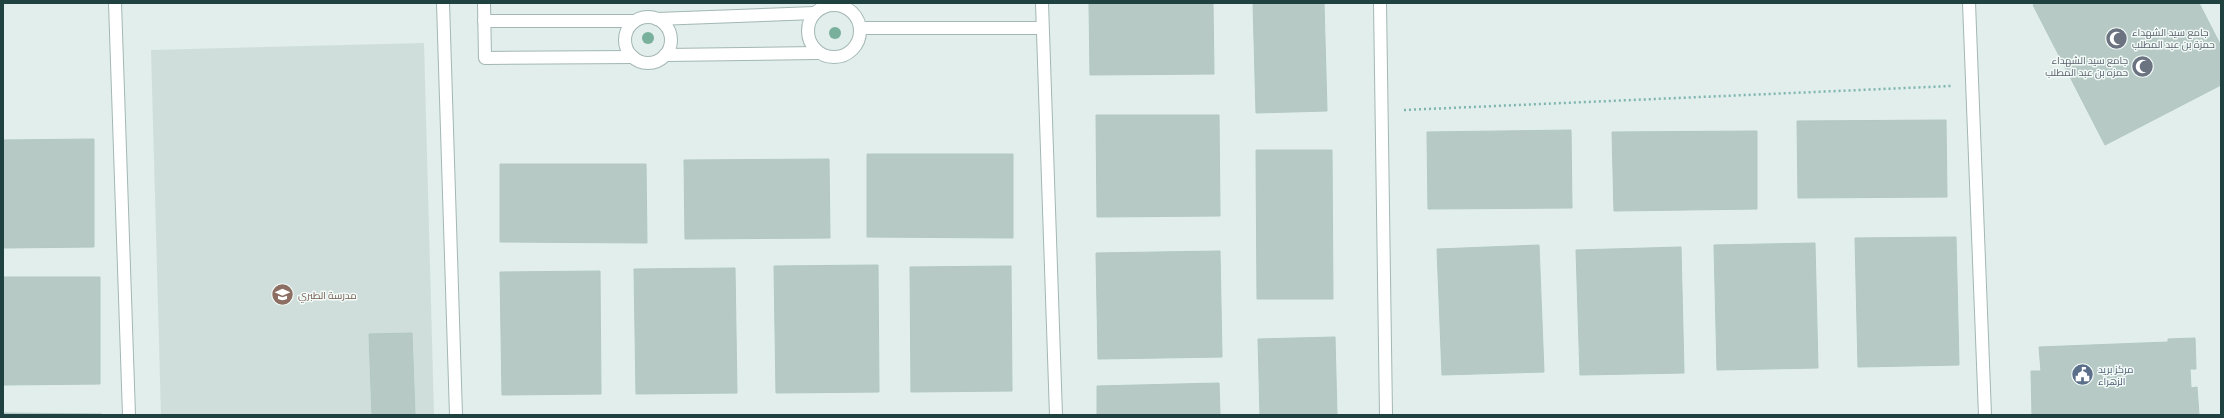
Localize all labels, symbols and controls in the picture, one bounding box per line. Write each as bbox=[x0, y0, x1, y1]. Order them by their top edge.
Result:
mosque icon: جامع سيد الشهداء حمزة بن عبد المطلب bbox=[2103, 25, 2129, 51]
place label: جامع سيد الشهداء حمزة بن عبد المطلب bbox=[2132, 27, 2215, 51]
mosque icon: جامع سيد الشهداء حمزه بن عبد المطلب bbox=[2130, 53, 2156, 79]
place label: جامع سيد الشهداء حمزه بن عبد المطلب bbox=[2045, 55, 2128, 79]
school or university icon: مدرسة الطبري bbox=[269, 282, 295, 308]
place label: مدرسة الطبري bbox=[298, 290, 357, 303]
public building icon: مركز بريد الزهراء bbox=[2069, 362, 2095, 388]
place label: مركز بريد الزهراء bbox=[2098, 364, 2133, 387]

